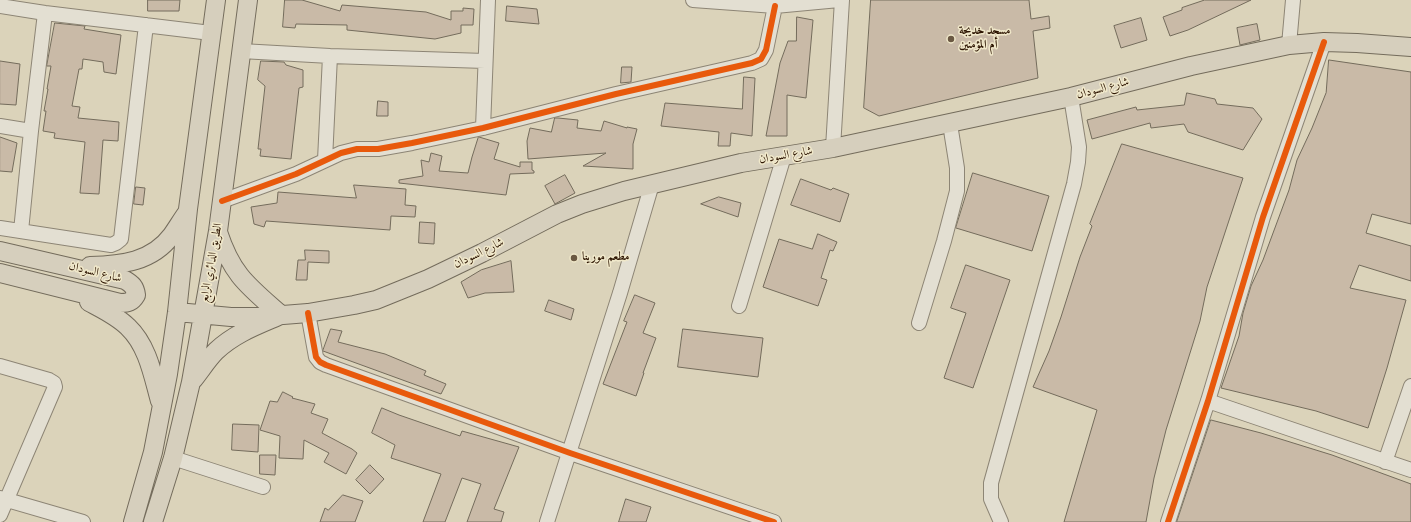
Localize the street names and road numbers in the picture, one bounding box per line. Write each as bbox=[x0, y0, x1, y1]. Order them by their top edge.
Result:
street label: شارع السودان bbox=[1075, 75, 1131, 103]
street label: شارع السودان bbox=[758, 144, 814, 168]
street label: الطريق الدائري الرابع bbox=[198, 222, 226, 304]
street label: شارع السودان bbox=[452, 236, 506, 272]
street label: شارع السودان bbox=[67, 259, 123, 287]

